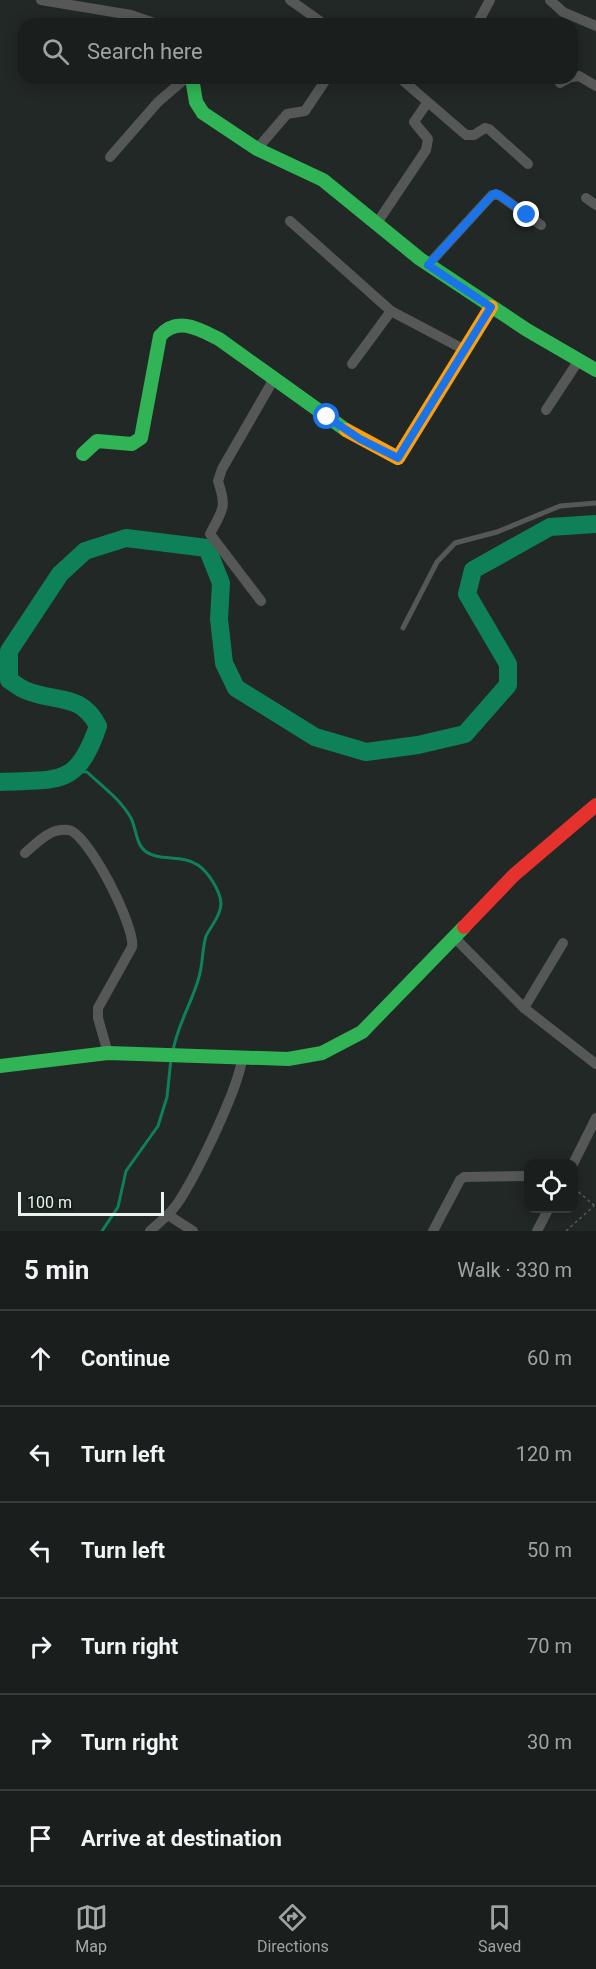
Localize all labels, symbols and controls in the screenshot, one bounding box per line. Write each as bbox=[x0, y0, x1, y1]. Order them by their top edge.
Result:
search box bbox=[18, 18, 578, 84]
icon: search bbox=[39, 35, 72, 68]
text: Search here bbox=[87, 39, 203, 64]
route end bbox=[513, 201, 539, 227]
route start bbox=[313, 403, 339, 429]
map controls bbox=[524, 1159, 578, 1213]
button: locate bbox=[524, 1159, 578, 1213]
scale bar bbox=[18, 1189, 164, 1216]
text: 100 m bbox=[27, 1193, 72, 1212]
text: 5 min bbox=[24, 1255, 89, 1285]
text: Walk · 330 m bbox=[457, 1258, 572, 1282]
icon: ahead bbox=[24, 1342, 57, 1375]
text: Continue bbox=[81, 1346, 170, 1371]
text: 60 m bbox=[527, 1346, 572, 1370]
icon: left bbox=[24, 1438, 57, 1471]
text: Turn left bbox=[81, 1442, 165, 1467]
text: 120 m bbox=[516, 1442, 572, 1466]
icon: left bbox=[24, 1534, 57, 1567]
text: Turn left bbox=[81, 1538, 165, 1563]
text: 50 m bbox=[527, 1538, 572, 1562]
icon: right bbox=[24, 1630, 57, 1663]
text: Turn right bbox=[81, 1634, 178, 1659]
text: 70 m bbox=[527, 1634, 572, 1658]
icon: right bbox=[24, 1726, 57, 1759]
text: Turn right bbox=[81, 1730, 178, 1755]
text: 30 m bbox=[527, 1730, 572, 1754]
icon: arrive bbox=[24, 1822, 57, 1855]
text: Arrive at destination bbox=[81, 1826, 282, 1851]
tab: Map bbox=[75, 1901, 108, 1956]
tab: Directions bbox=[257, 1901, 329, 1956]
tab: Saved bbox=[478, 1901, 521, 1956]

